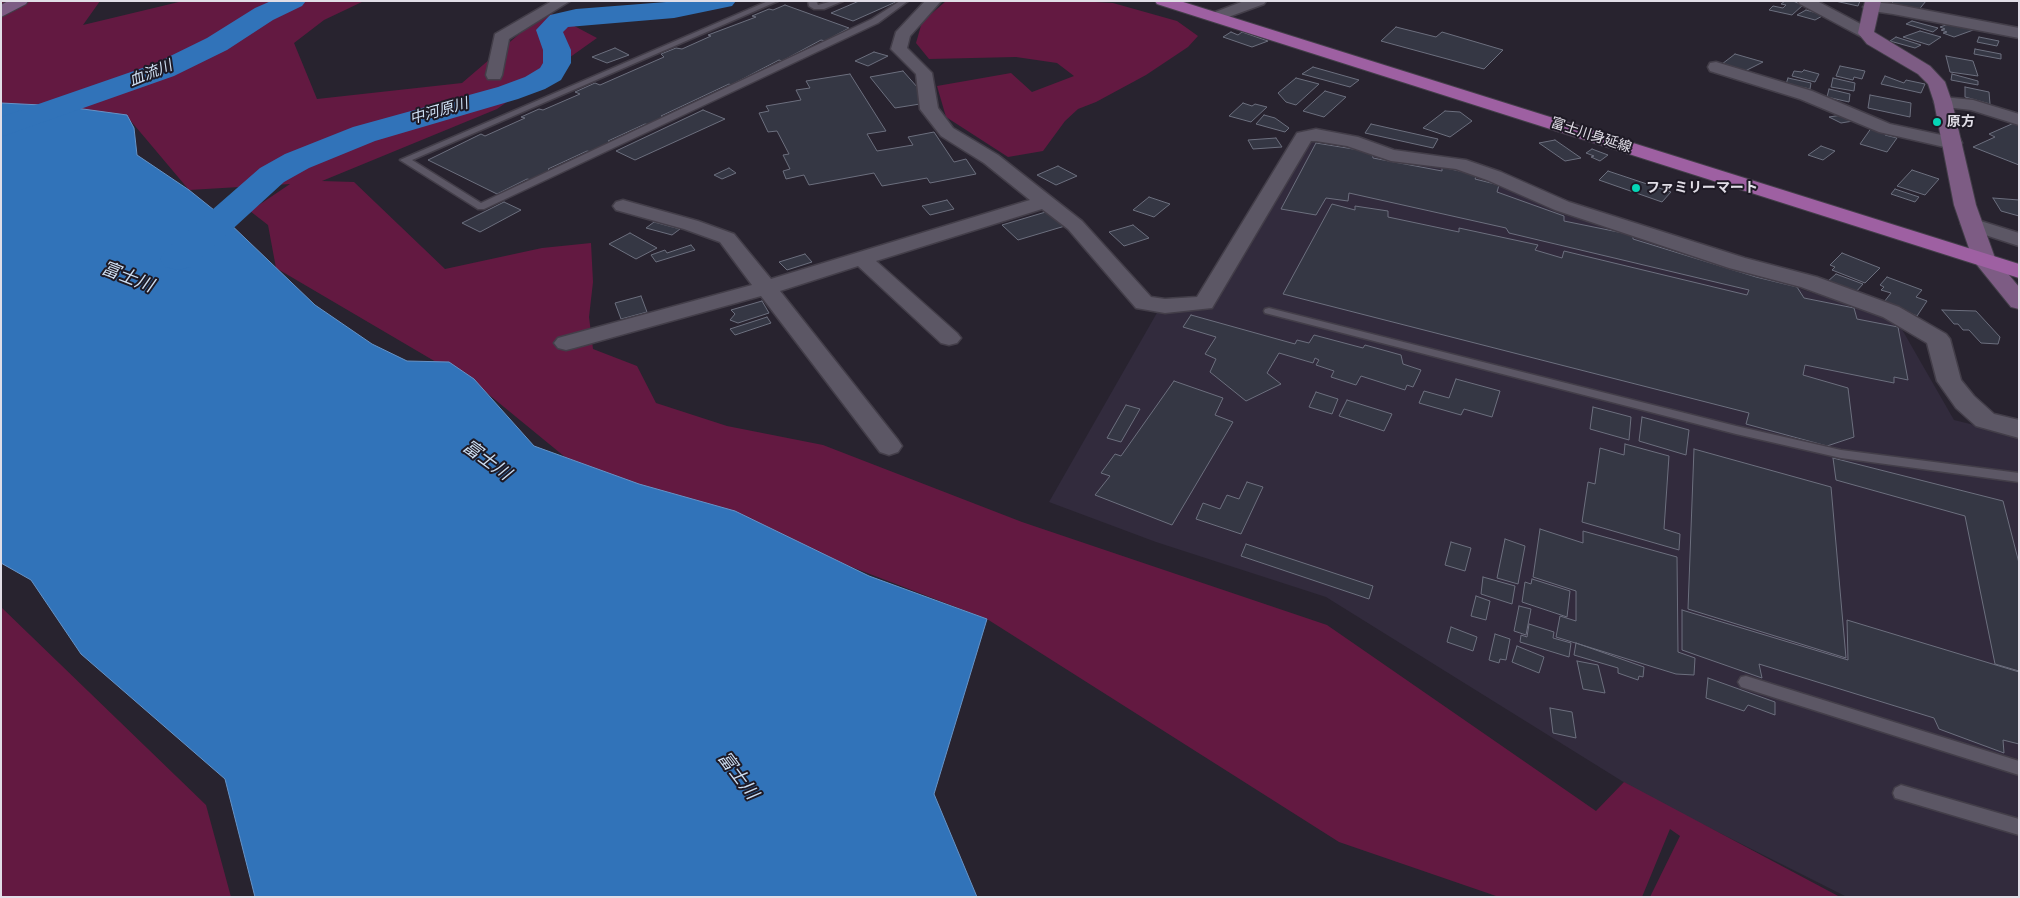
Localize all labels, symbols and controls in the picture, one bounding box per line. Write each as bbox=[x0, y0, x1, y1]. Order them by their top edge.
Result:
water label: 血流川 bbox=[127, 57, 175, 91]
water label: 中河原川 bbox=[408, 95, 470, 129]
place label: 原方 bbox=[1947, 114, 1975, 130]
street label: 富士川身延線 bbox=[1548, 115, 1634, 157]
marker: 原方 bbox=[1931, 116, 1943, 128]
place label: ファミリーマート bbox=[1646, 180, 1758, 196]
marker: ファミリーマート bbox=[1630, 182, 1642, 194]
water label: 富士川 bbox=[98, 258, 156, 298]
water label: 富士川 bbox=[458, 436, 514, 486]
water label: 富士川 bbox=[712, 748, 762, 804]

